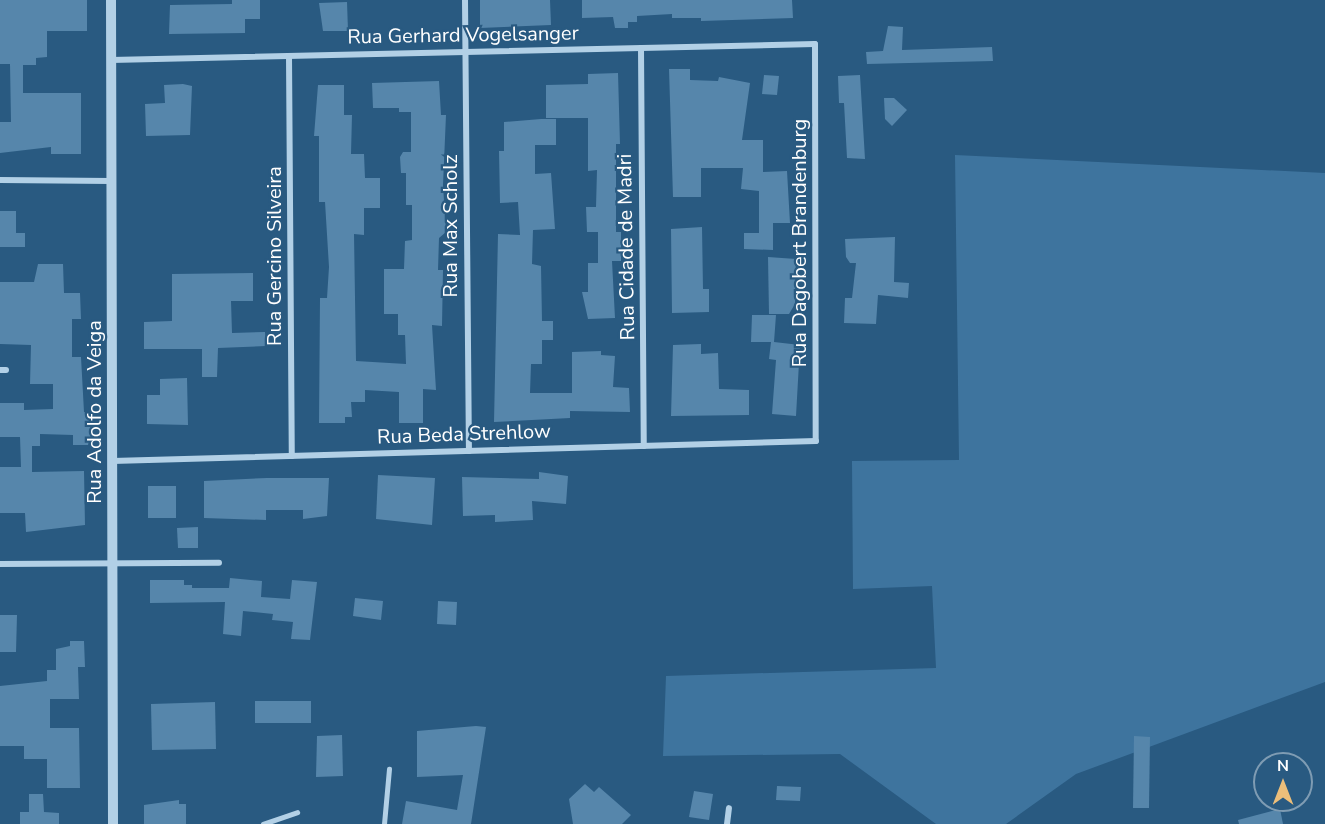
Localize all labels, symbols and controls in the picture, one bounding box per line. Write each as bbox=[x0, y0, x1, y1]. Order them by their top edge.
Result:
street label: Rua Gerhard Vogelsanger bbox=[347, 21, 579, 49]
street label: Rua Dagobert Brandenburg bbox=[787, 119, 811, 367]
street label: Rua Cidade de Madri bbox=[612, 153, 640, 341]
street label: Rua Max Scholz bbox=[438, 155, 462, 297]
street label: Rua Gercino Silveira bbox=[262, 166, 286, 346]
street label: Rua Adolfo da Veiga bbox=[82, 320, 106, 504]
street label: Rua Beda Strehlow bbox=[377, 419, 551, 449]
north arrow bbox=[1253, 752, 1313, 812]
text: N bbox=[1277, 755, 1289, 777]

